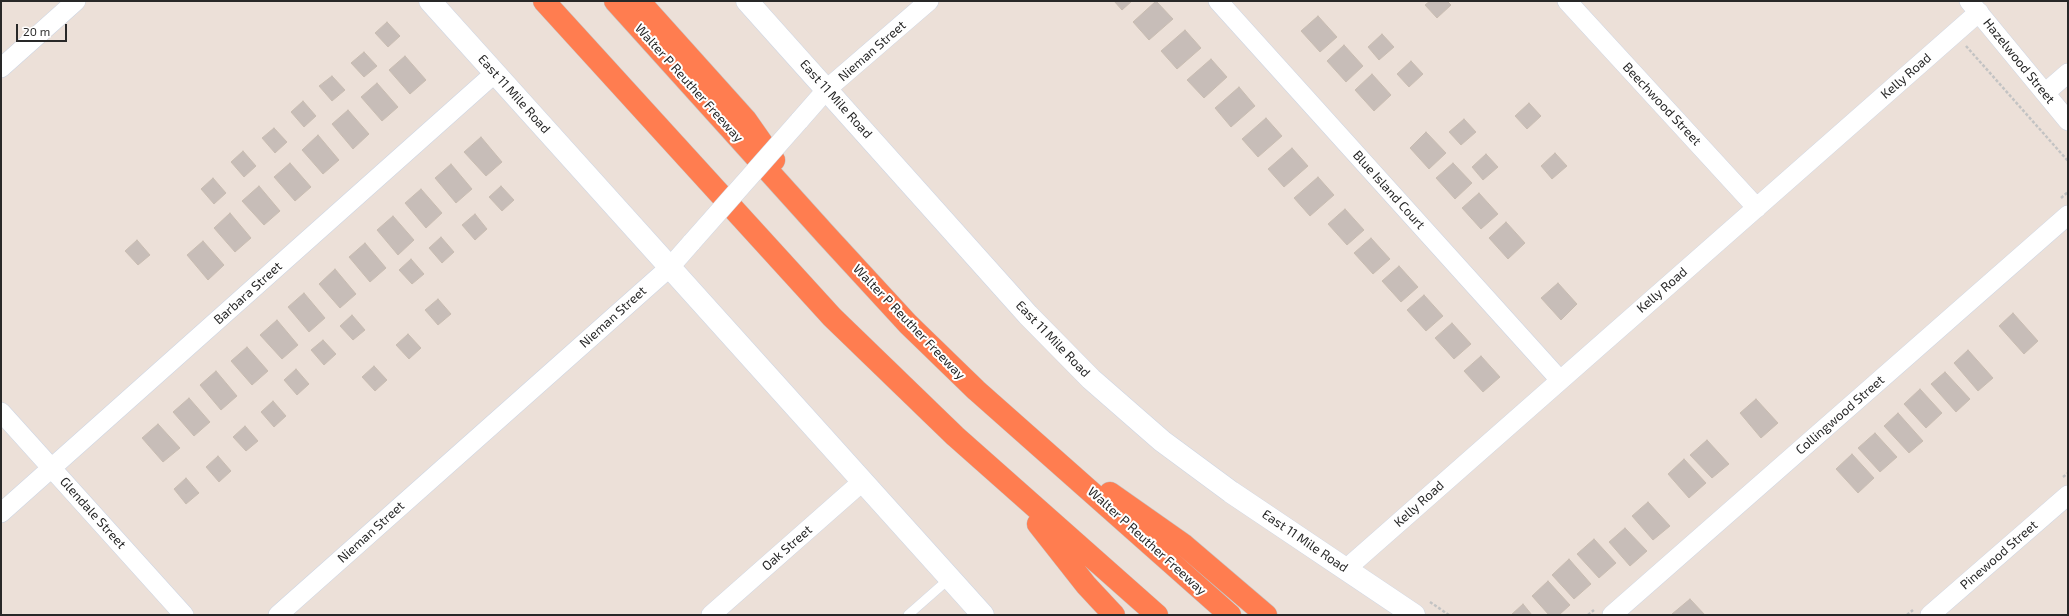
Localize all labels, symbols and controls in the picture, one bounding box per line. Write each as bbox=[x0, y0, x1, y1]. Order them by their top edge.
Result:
street label: Hazelwood Street bbox=[1980, 15, 2058, 107]
scale bar bbox=[18, 16, 69, 42]
street label: Nieman Street bbox=[835, 17, 909, 85]
street label: Walter P Reuther Freeway bbox=[632, 21, 746, 145]
text: 20 m bbox=[23, 24, 50, 38]
street label: Kelly Road bbox=[1878, 50, 1934, 102]
street label: East 11 Mile Road bbox=[475, 51, 553, 137]
street label: East 11 Mile Road bbox=[797, 56, 875, 142]
street label: Beechwood Street bbox=[1620, 59, 1704, 149]
street label: Blue Island Court bbox=[1350, 147, 1428, 233]
street label: Barbara Street bbox=[211, 258, 285, 328]
street label: Walter P Reuther Freeway bbox=[850, 261, 968, 383]
street label: Kelly Road bbox=[1634, 264, 1690, 316]
street label: Nieman Street bbox=[576, 283, 650, 351]
street label: East 11 Mile Road bbox=[1013, 297, 1093, 381]
street label: Collingwood Street bbox=[1792, 372, 1888, 458]
street label: Glendale Street bbox=[57, 474, 129, 552]
street label: Kelly Road bbox=[1391, 478, 1447, 530]
street label: Walter P Reuther Freeway bbox=[1085, 484, 1209, 598]
street label: Nieman Street bbox=[334, 498, 408, 566]
street label: East 11 Mile Road bbox=[1259, 506, 1351, 576]
street label: Pinewood Street bbox=[1957, 517, 2041, 593]
street label: Oak Street bbox=[759, 522, 815, 574]

